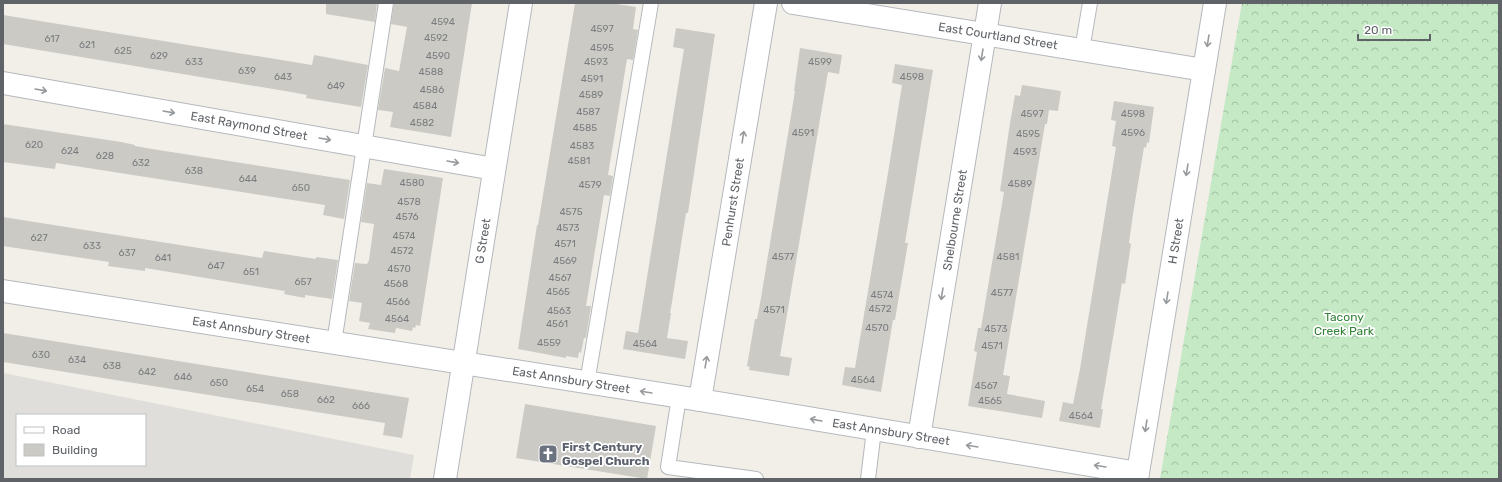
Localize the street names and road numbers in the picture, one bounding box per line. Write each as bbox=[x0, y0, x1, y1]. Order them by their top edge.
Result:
street label: East Courtland Street bbox=[937, 20, 1059, 52]
street label: East Raymond Street bbox=[190, 109, 309, 143]
street label: Penhurst Street bbox=[719, 157, 747, 247]
street label: Shelbourne Street bbox=[940, 168, 970, 271]
street label: G Street bbox=[473, 217, 494, 265]
street label: H Street bbox=[1165, 217, 1187, 265]
street label: East Annsbury Street bbox=[191, 314, 311, 346]
street label: East Annsbury Street bbox=[511, 364, 631, 396]
street label: East Annsbury Street bbox=[831, 416, 951, 448]

